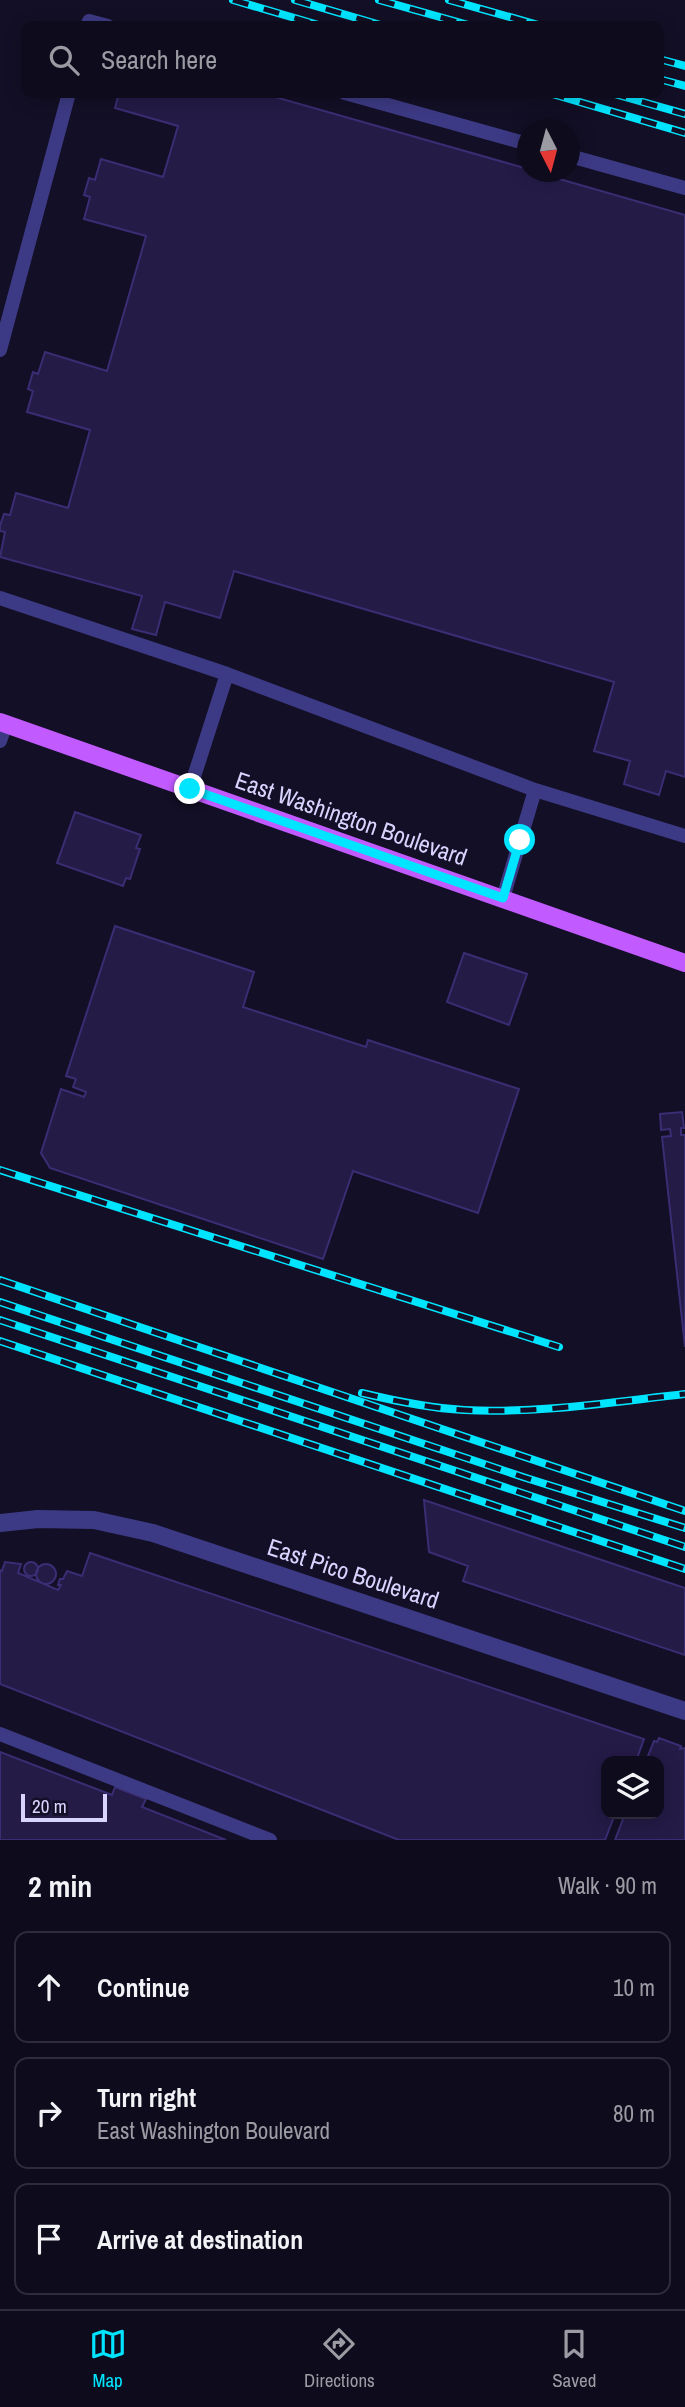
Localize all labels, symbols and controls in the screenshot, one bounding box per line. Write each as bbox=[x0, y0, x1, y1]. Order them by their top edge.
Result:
search box bbox=[21, 21, 664, 98]
icon: search bbox=[45, 41, 83, 79]
text: Search here bbox=[101, 42, 217, 77]
north arrow bbox=[517, 119, 580, 182]
street label: East Washington Boulevard bbox=[231, 763, 472, 873]
route end bbox=[174, 773, 205, 804]
route start bbox=[504, 824, 535, 855]
street label: East Pico Boulevard bbox=[264, 1530, 443, 1616]
map controls bbox=[601, 1756, 664, 1819]
button: layers bbox=[601, 1756, 664, 1819]
scale bar bbox=[21, 1791, 107, 1823]
text: 20 m bbox=[32, 1793, 67, 1819]
text: 2 min bbox=[28, 1866, 92, 1906]
text: Walk · 90 m bbox=[558, 1870, 657, 1901]
icon: ahead bbox=[30, 1968, 68, 2006]
text: Continue bbox=[97, 1970, 189, 2005]
text: 10 m bbox=[613, 1972, 655, 2003]
text: Turn right bbox=[97, 2080, 196, 2115]
icon: right bbox=[30, 2094, 68, 2132]
text: 80 m bbox=[613, 2098, 655, 2129]
text: East Washington Boulevard bbox=[97, 2115, 330, 2146]
icon: arrive bbox=[30, 2220, 68, 2258]
text: Arrive at destination bbox=[97, 2222, 303, 2257]
tab: Map bbox=[89, 2325, 127, 2393]
tab: Directions bbox=[304, 2325, 375, 2393]
tab: Saved bbox=[552, 2325, 596, 2393]

